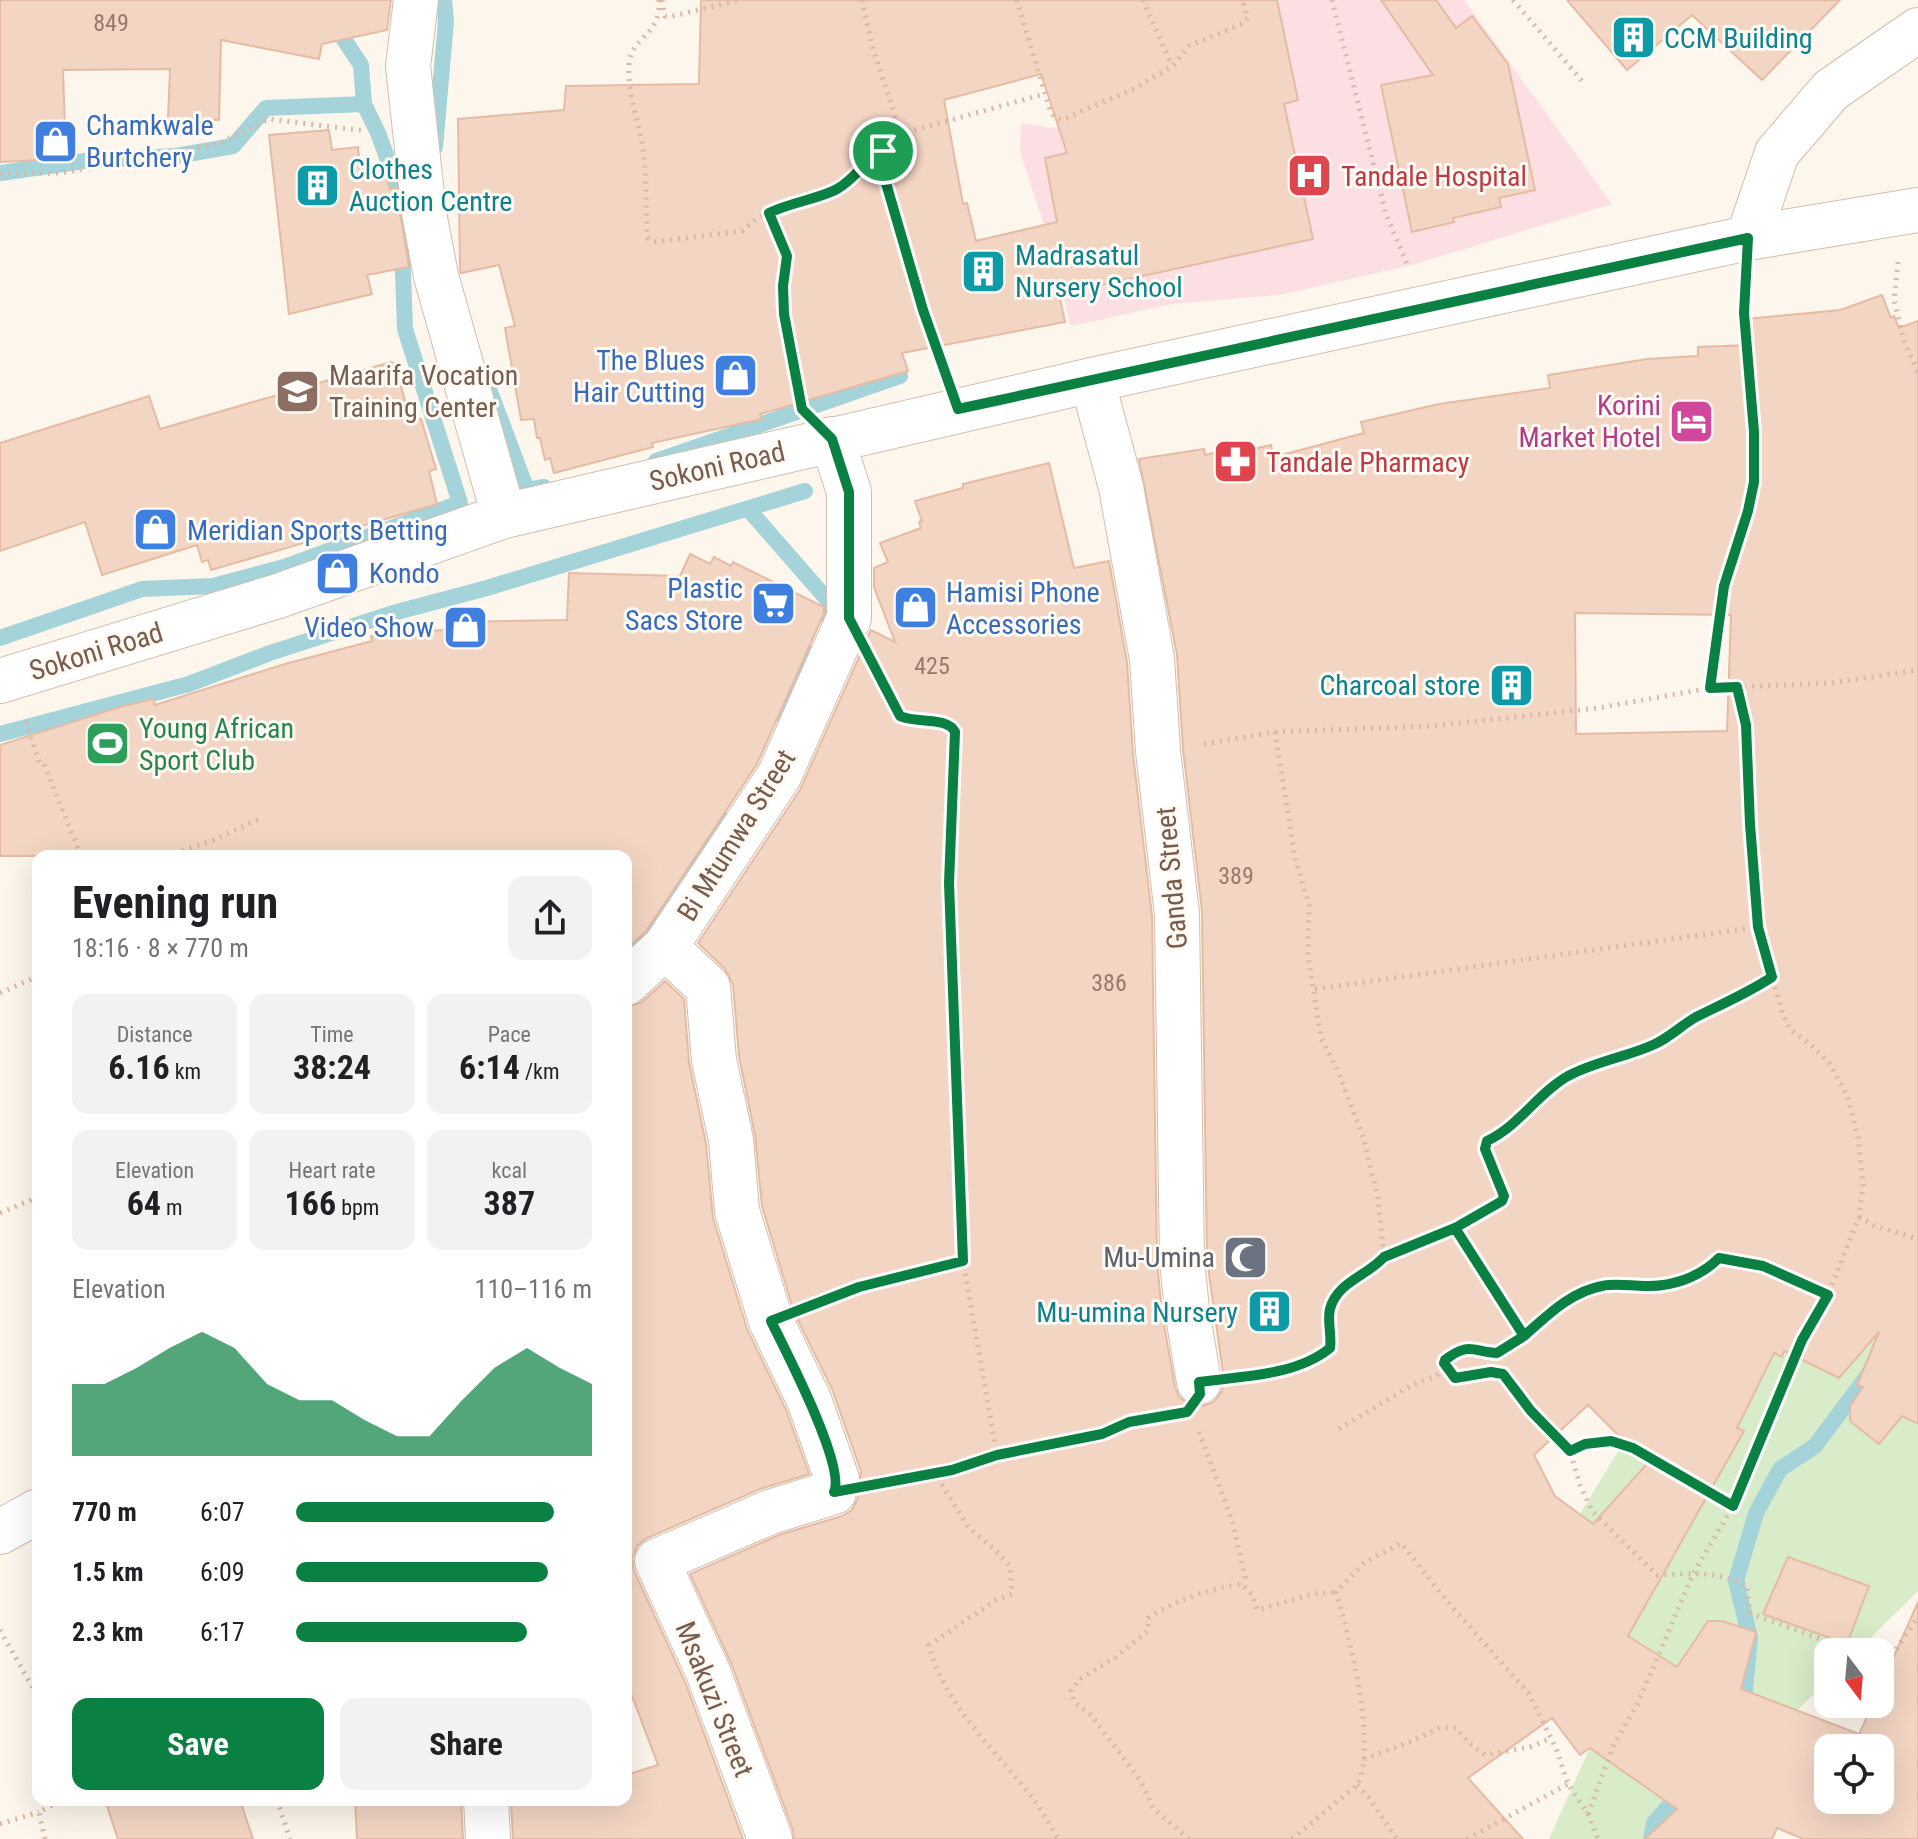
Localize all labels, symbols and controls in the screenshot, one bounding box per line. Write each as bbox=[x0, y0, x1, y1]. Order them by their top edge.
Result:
house number: 849 bbox=[93, 9, 129, 37]
building icon: CCM Building bbox=[1609, 14, 1657, 62]
place label: CCM Building bbox=[1664, 22, 1813, 55]
place label: Chamkwale Burtchery bbox=[86, 109, 214, 174]
shop icon: Chamkwale Burtchery bbox=[31, 117, 79, 165]
pin bbox=[849, 117, 917, 185]
icon: arrive bbox=[861, 129, 905, 173]
hospital icon: Tandale Hospital bbox=[1286, 152, 1334, 200]
place label: Clothes Auction Centre bbox=[349, 153, 512, 218]
place label: Tandale Hospital bbox=[1341, 160, 1527, 193]
building icon: Clothes Auction Centre bbox=[294, 161, 342, 209]
place label: Madrasatul Nursery School bbox=[1015, 239, 1183, 304]
building icon: Madrasatul Nursery School bbox=[960, 247, 1008, 295]
place label: The Blues Hair Cutting bbox=[573, 344, 705, 409]
shop icon: The Blues Hair Cutting bbox=[712, 352, 760, 400]
place label: Maarifa Vocation Training Center bbox=[329, 359, 518, 424]
school or university icon: Maarifa Vocation Training Center bbox=[274, 367, 322, 415]
place label: Korini Market Hotel bbox=[1518, 389, 1661, 454]
hotel icon: Korini Market Hotel bbox=[1668, 397, 1716, 445]
street label: Sokoni Road bbox=[646, 435, 788, 498]
pharmacy icon: Tandale Pharmacy bbox=[1211, 438, 1259, 486]
place label: Tandale Pharmacy bbox=[1266, 446, 1470, 479]
shop icon: Meridian Sports Betting bbox=[132, 506, 180, 554]
place label: Meridian Sports Betting bbox=[187, 514, 448, 547]
shop icon: Kondo bbox=[314, 549, 362, 597]
place label: Kondo bbox=[369, 557, 439, 590]
place label: Plastic Sacs Store bbox=[625, 572, 743, 637]
place label: Hamisi Phone Accessories bbox=[946, 576, 1100, 641]
supermarket icon: Plastic Sacs Store bbox=[750, 580, 798, 628]
shop icon: Hamisi Phone Accessories bbox=[891, 584, 939, 632]
shop icon: Video Show bbox=[441, 603, 489, 651]
place label: Video Show bbox=[304, 611, 434, 644]
street label: Sokoni Road bbox=[25, 616, 167, 687]
house number: 425 bbox=[914, 652, 950, 680]
building icon: Charcoal store bbox=[1487, 661, 1535, 709]
place label: Charcoal store bbox=[1319, 669, 1480, 702]
place label: Young African Sport Club bbox=[139, 712, 294, 777]
sports icon: Young African Sport Club bbox=[84, 720, 132, 768]
street label: Bi Mtumwa Street bbox=[671, 743, 802, 927]
street label: Ganda Street bbox=[1149, 805, 1194, 951]
house number: 389 bbox=[1218, 862, 1254, 890]
button: share bbox=[508, 876, 592, 960]
text: Evening run bbox=[72, 877, 278, 929]
text: 18:16 · 8 × 770 m bbox=[72, 933, 249, 963]
house number: 386 bbox=[1091, 969, 1127, 997]
text: Distance bbox=[117, 1022, 193, 1047]
text: Time bbox=[310, 1022, 354, 1047]
text: Pace bbox=[488, 1022, 531, 1047]
text: 6.16 bbox=[108, 1047, 170, 1087]
text: 38:24 bbox=[293, 1047, 371, 1087]
text: 6:14 bbox=[459, 1047, 520, 1087]
text: km bbox=[170, 1059, 201, 1084]
text: /km bbox=[520, 1059, 560, 1084]
text: Elevation bbox=[115, 1158, 194, 1183]
text: Heart rate bbox=[289, 1158, 375, 1183]
text: kcal bbox=[492, 1158, 527, 1183]
text: 64 bbox=[127, 1183, 161, 1223]
text: 166 bbox=[285, 1183, 336, 1223]
text: 387 bbox=[484, 1183, 535, 1223]
text: m bbox=[161, 1195, 183, 1220]
text: bpm bbox=[336, 1195, 379, 1220]
mosque icon: Mu-Umina bbox=[1222, 1233, 1270, 1281]
place label: Mu-Umina bbox=[1103, 1241, 1215, 1274]
text: Elevation bbox=[72, 1274, 166, 1304]
text: 110–116 m bbox=[475, 1274, 592, 1304]
building icon: Mu-umina Nursery bbox=[1245, 1288, 1293, 1336]
place label: Mu-umina Nursery bbox=[1036, 1296, 1238, 1329]
text: 770 m bbox=[72, 1497, 137, 1527]
text: 6:07 bbox=[200, 1497, 245, 1527]
text: 1.5 km bbox=[72, 1557, 144, 1587]
text: 6:09 bbox=[200, 1557, 245, 1587]
text: 2.3 km bbox=[72, 1617, 144, 1647]
text: 6:17 bbox=[200, 1617, 245, 1647]
street label: Msakuzi Street bbox=[668, 1617, 761, 1782]
north arrow bbox=[1814, 1638, 1894, 1718]
map controls bbox=[1814, 1638, 1894, 1814]
button: Save bbox=[72, 1698, 324, 1790]
button: Share bbox=[340, 1698, 592, 1790]
button: locate bbox=[1814, 1734, 1894, 1814]

